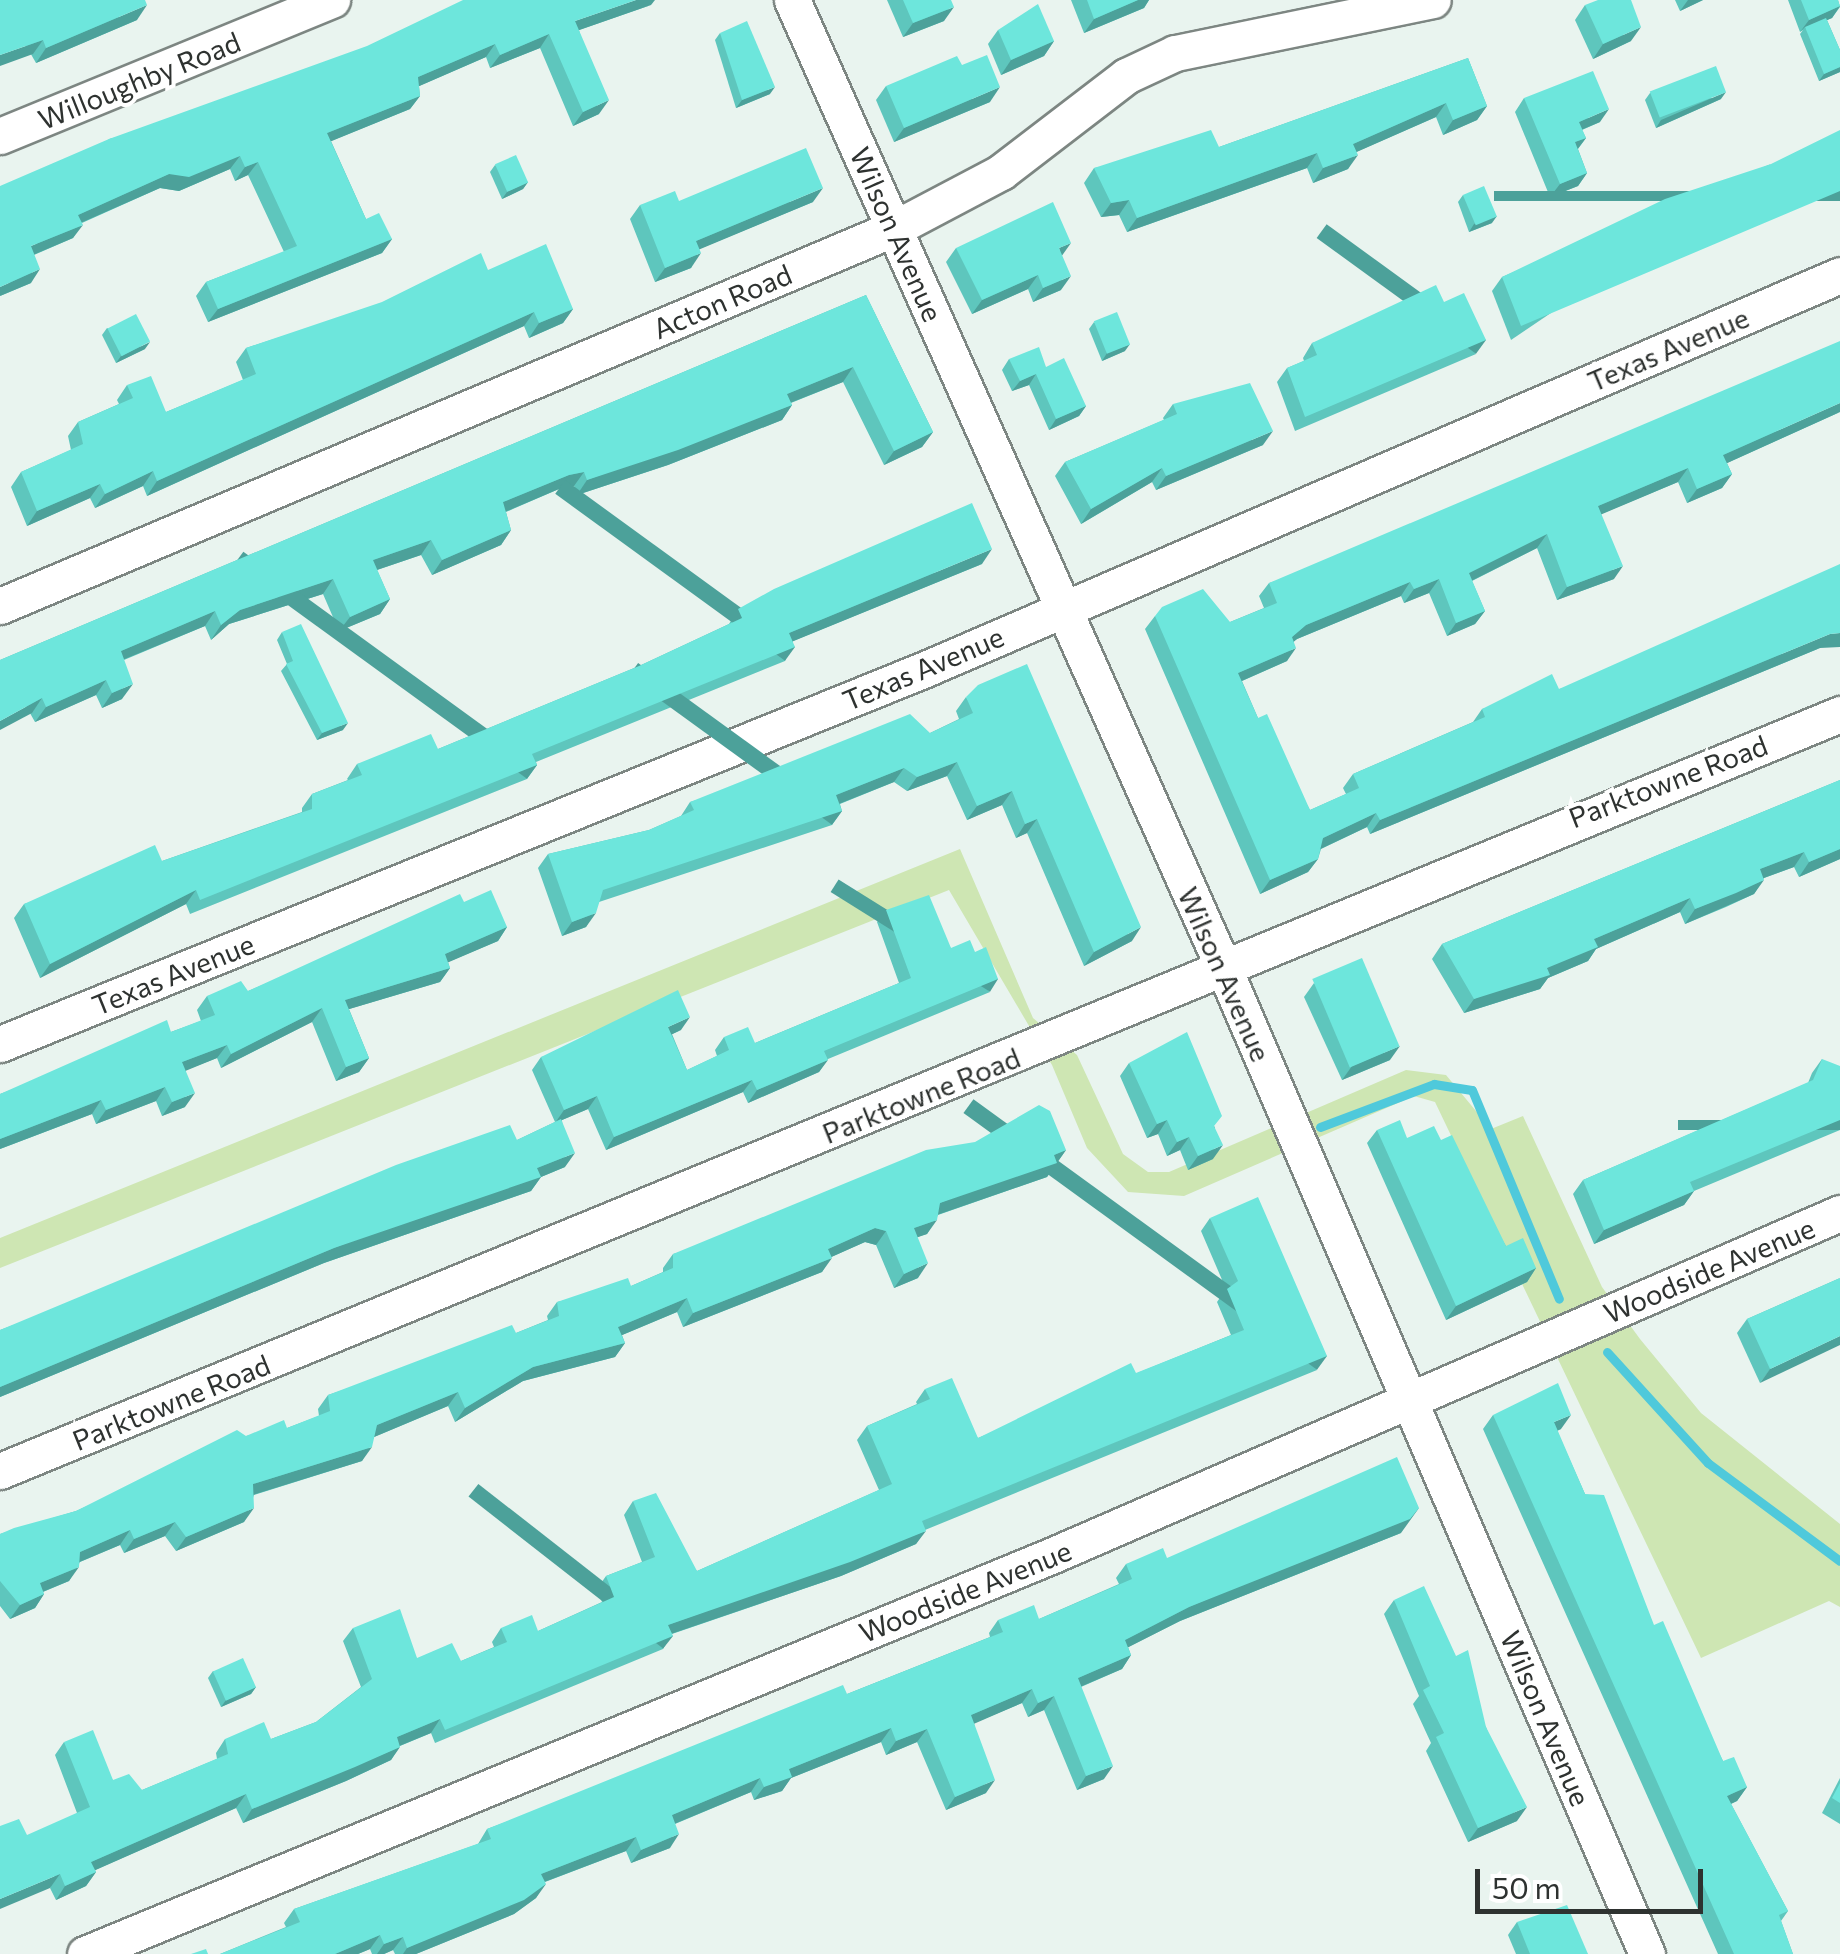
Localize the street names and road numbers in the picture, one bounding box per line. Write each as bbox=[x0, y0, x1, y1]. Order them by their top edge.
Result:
street label: Willoughby Road bbox=[33, 24, 245, 136]
street label: Wilson Avenue bbox=[844, 142, 950, 326]
street label: Acton Road bbox=[648, 257, 796, 345]
street label: Texas Avenue bbox=[1582, 300, 1754, 398]
street label: Texas Avenue bbox=[837, 619, 1009, 717]
street label: Parktowne Road bbox=[1564, 728, 1772, 834]
street label: Wilson Avenue bbox=[1172, 882, 1278, 1066]
street label: Texas Avenue bbox=[87, 926, 259, 1022]
street label: Parktowne Road bbox=[817, 1040, 1025, 1150]
street label: Woodside Avenue bbox=[1599, 1210, 1819, 1330]
street label: Parktowne Road bbox=[67, 1347, 275, 1457]
street label: Woodside Avenue bbox=[854, 1533, 1076, 1649]
street label: Wilson Avenue bbox=[1494, 1625, 1598, 1811]

